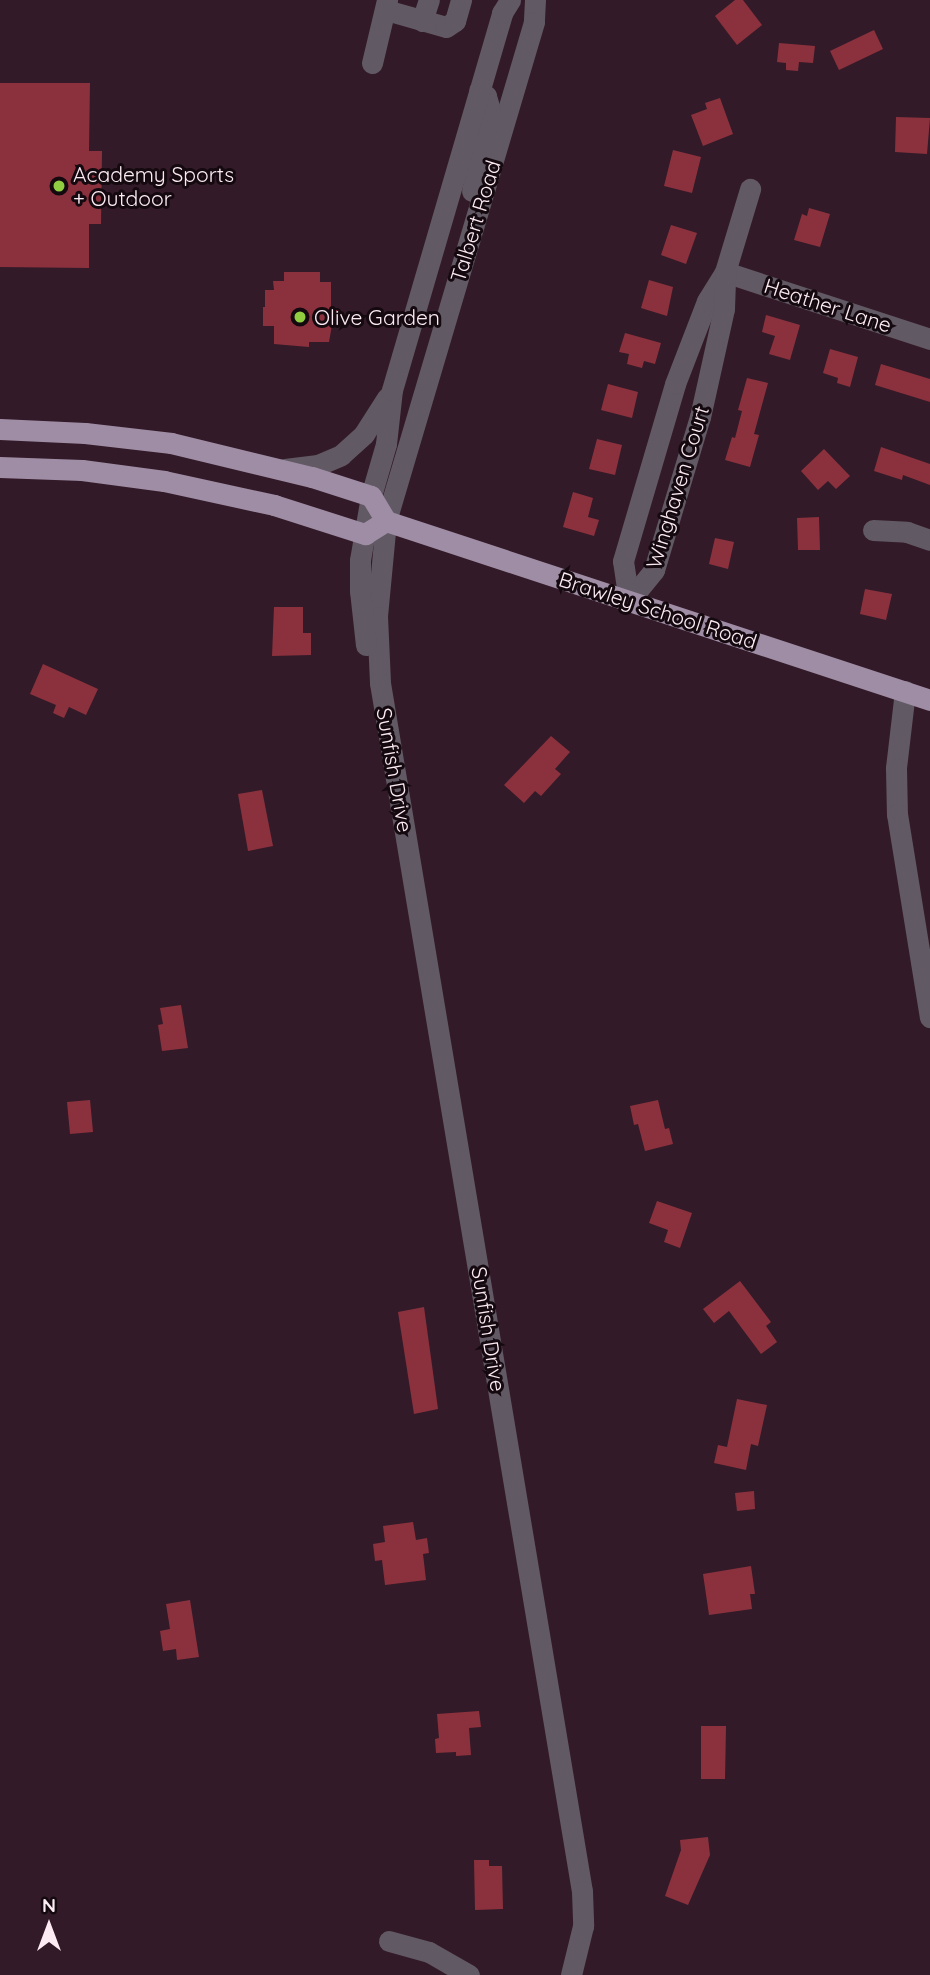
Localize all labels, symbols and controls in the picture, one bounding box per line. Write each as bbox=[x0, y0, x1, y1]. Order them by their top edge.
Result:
street label: Talbert Road bbox=[445, 157, 505, 285]
place label: Academy Sports + Outdoor bbox=[73, 161, 234, 211]
marker: Academy Sports + Outdoor bbox=[51, 178, 67, 194]
street label: Heather Lane bbox=[761, 273, 895, 337]
place label: Olive Garden bbox=[314, 304, 440, 330]
marker: Olive Garden bbox=[292, 309, 308, 325]
street label: Winghaven Court bbox=[640, 403, 714, 571]
street label: Brawley School Road bbox=[556, 566, 760, 654]
street label: Sunfish Drive bbox=[372, 706, 418, 834]
street label: Sunfish Drive bbox=[467, 1265, 511, 1393]
north arrow bbox=[14, 1891, 84, 1961]
text: N bbox=[42, 1893, 56, 1917]

